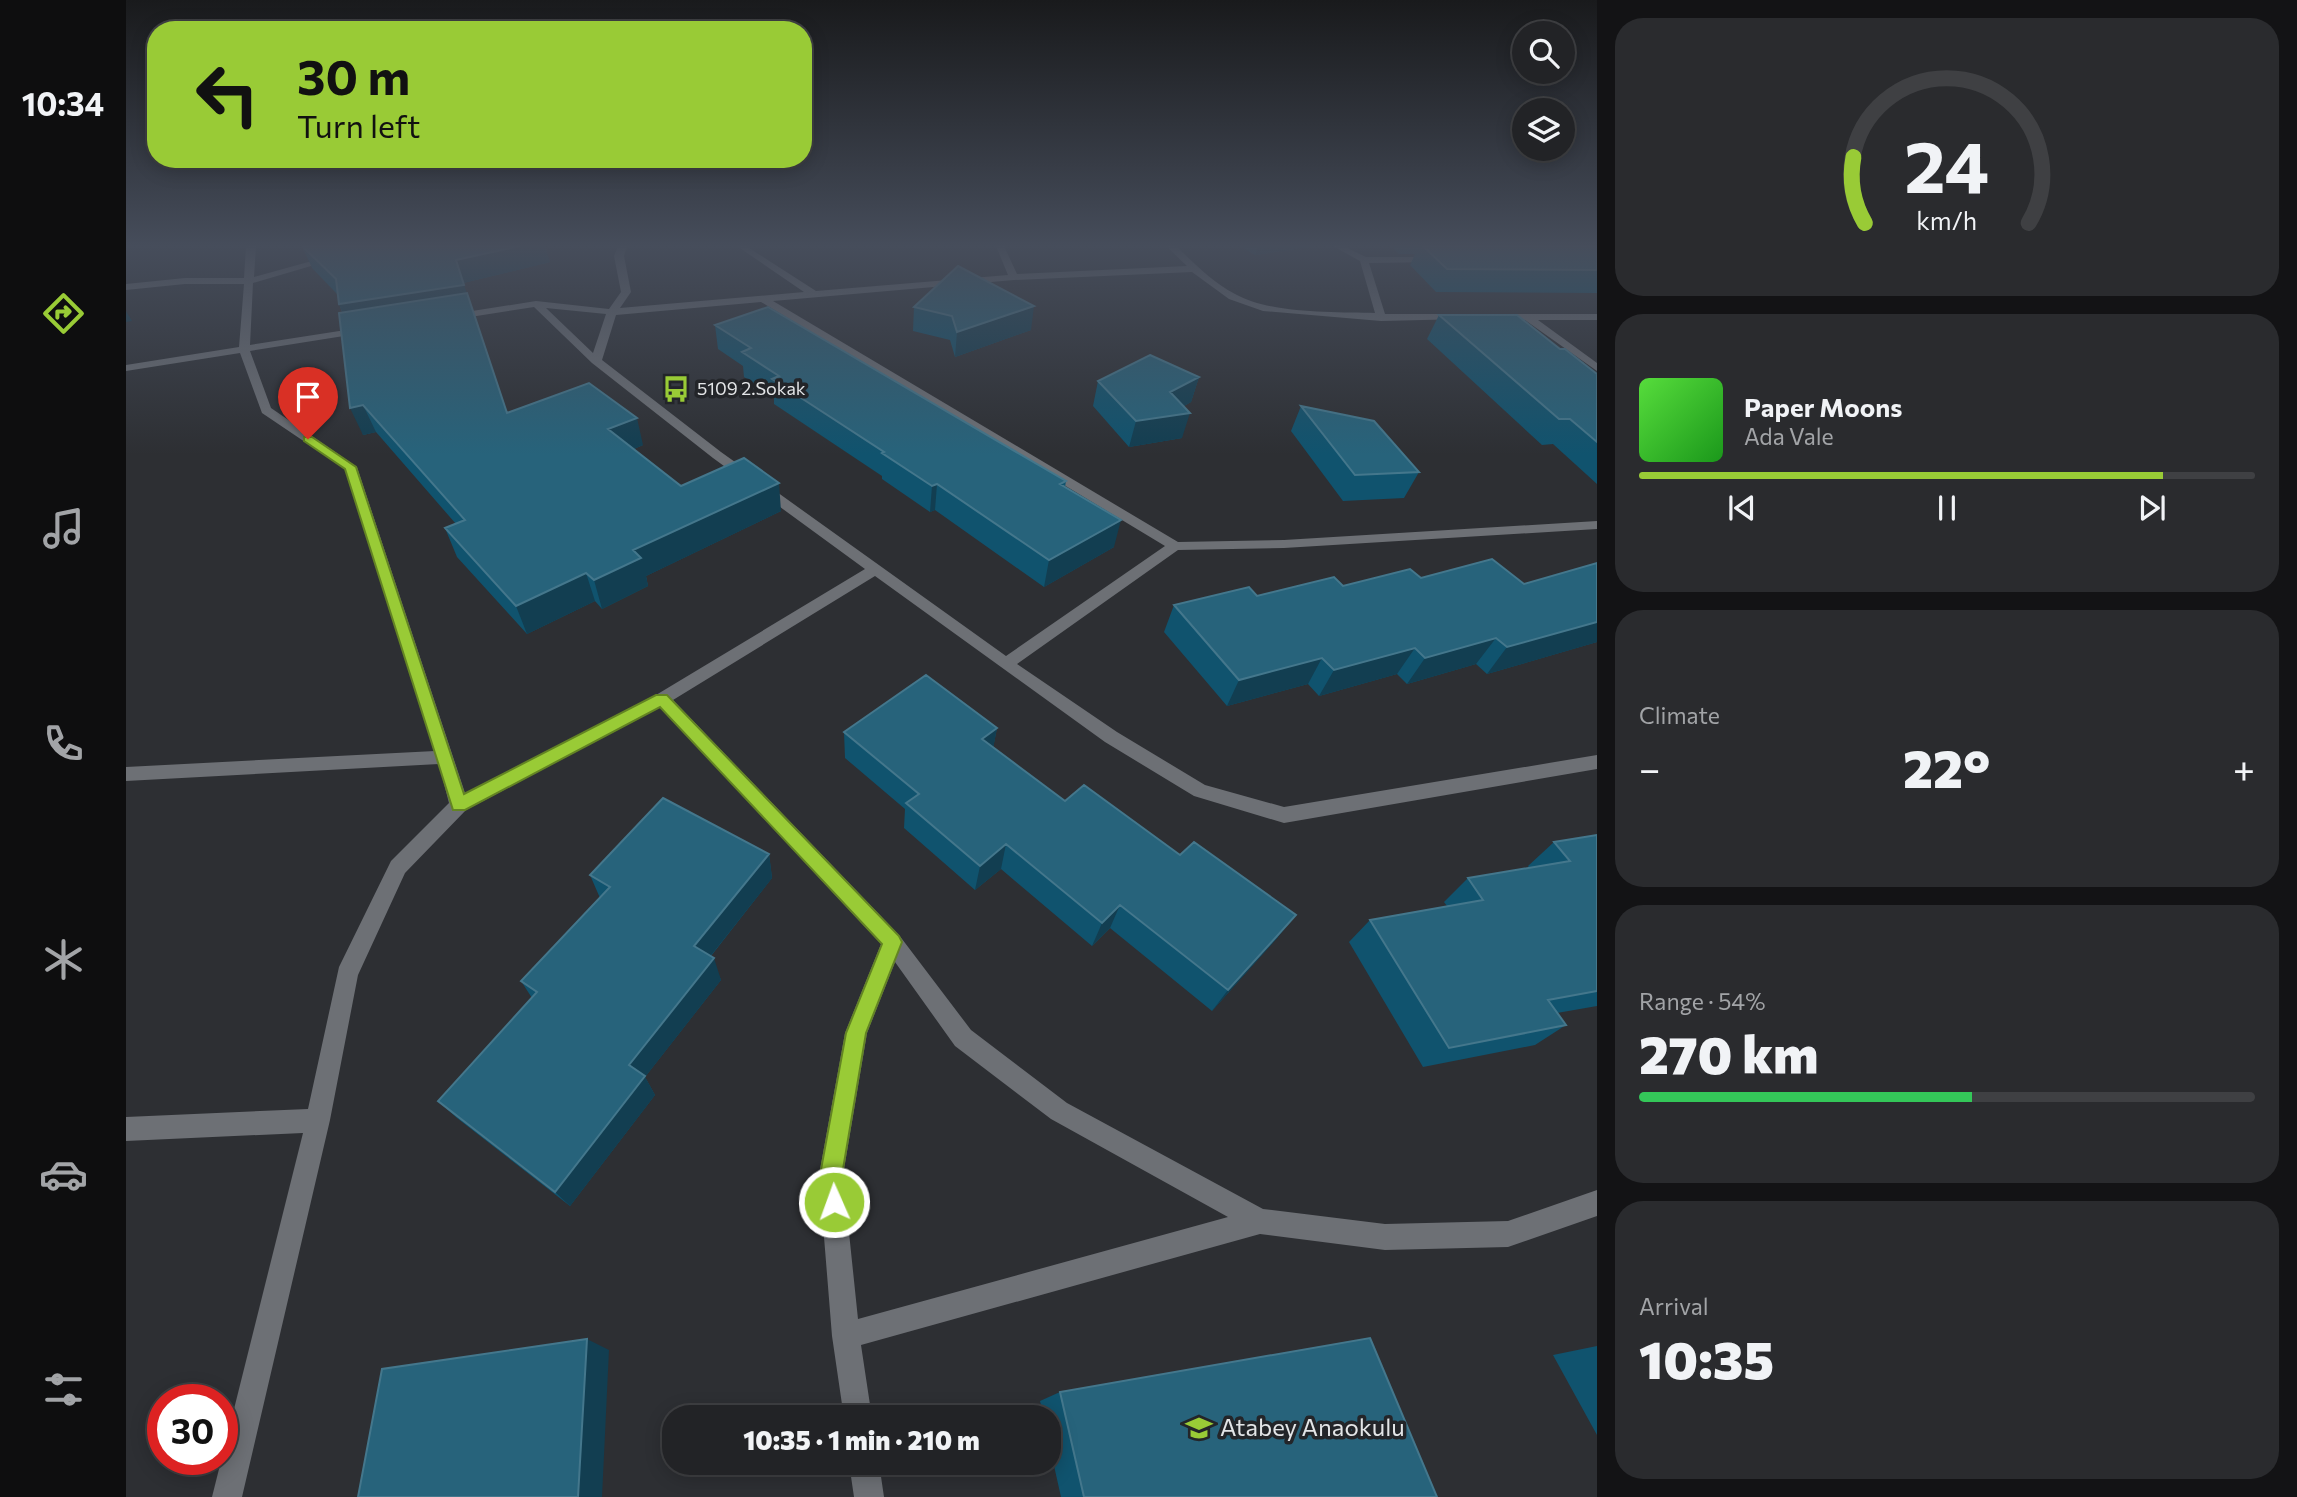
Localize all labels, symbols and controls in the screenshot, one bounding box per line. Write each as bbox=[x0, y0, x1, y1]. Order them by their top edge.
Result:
map controls bbox=[1512, 21, 1575, 161]
button: search bbox=[1512, 21, 1575, 84]
text: 30 m bbox=[297, 45, 410, 105]
icon: left bbox=[182, 49, 273, 140]
text: 10:34 bbox=[22, 83, 104, 123]
button: layers bbox=[1512, 98, 1575, 161]
text: Turn left bbox=[297, 105, 421, 145]
text: 24 bbox=[1904, 119, 1990, 208]
text: km/h bbox=[1917, 205, 1977, 235]
icon: directions bbox=[39, 289, 88, 338]
pin bbox=[278, 367, 338, 439]
bus stop icon: 5109 2.Sokak bbox=[661, 374, 691, 404]
place label: 5109 2.Sokak bbox=[697, 377, 806, 399]
icon: arrive bbox=[289, 378, 327, 416]
text: Paper Moons bbox=[1744, 391, 1902, 422]
text: Ada Vale bbox=[1744, 422, 1834, 450]
icon: previous bbox=[1723, 489, 1761, 527]
icon: pause bbox=[1928, 489, 1966, 527]
icon: next bbox=[2133, 489, 2171, 527]
icon: music bbox=[39, 504, 88, 553]
text: Climate bbox=[1639, 701, 1720, 729]
icon: phone bbox=[39, 719, 88, 768]
text: 22° bbox=[1903, 735, 1990, 799]
text: − bbox=[1639, 744, 1661, 791]
text: + bbox=[2233, 744, 2255, 791]
icon: climate bbox=[39, 935, 88, 984]
text: Range · 54% bbox=[1639, 987, 1765, 1015]
text: 270 km bbox=[1639, 1021, 1818, 1085]
icon: car bbox=[39, 1150, 88, 1199]
position arrow bbox=[797, 1165, 871, 1239]
text: Arrival bbox=[1639, 1292, 1709, 1320]
text: 10:35 bbox=[1639, 1326, 1774, 1390]
icon: filters bbox=[39, 1365, 88, 1414]
speed limit sign: 30 bbox=[147, 1384, 238, 1475]
place label: Atabey Anaokulu bbox=[1220, 1412, 1405, 1441]
school or university icon: Atabey Anaokulu bbox=[1184, 1413, 1214, 1443]
text: 10:35 · 1 min · 210 m bbox=[743, 1424, 980, 1455]

